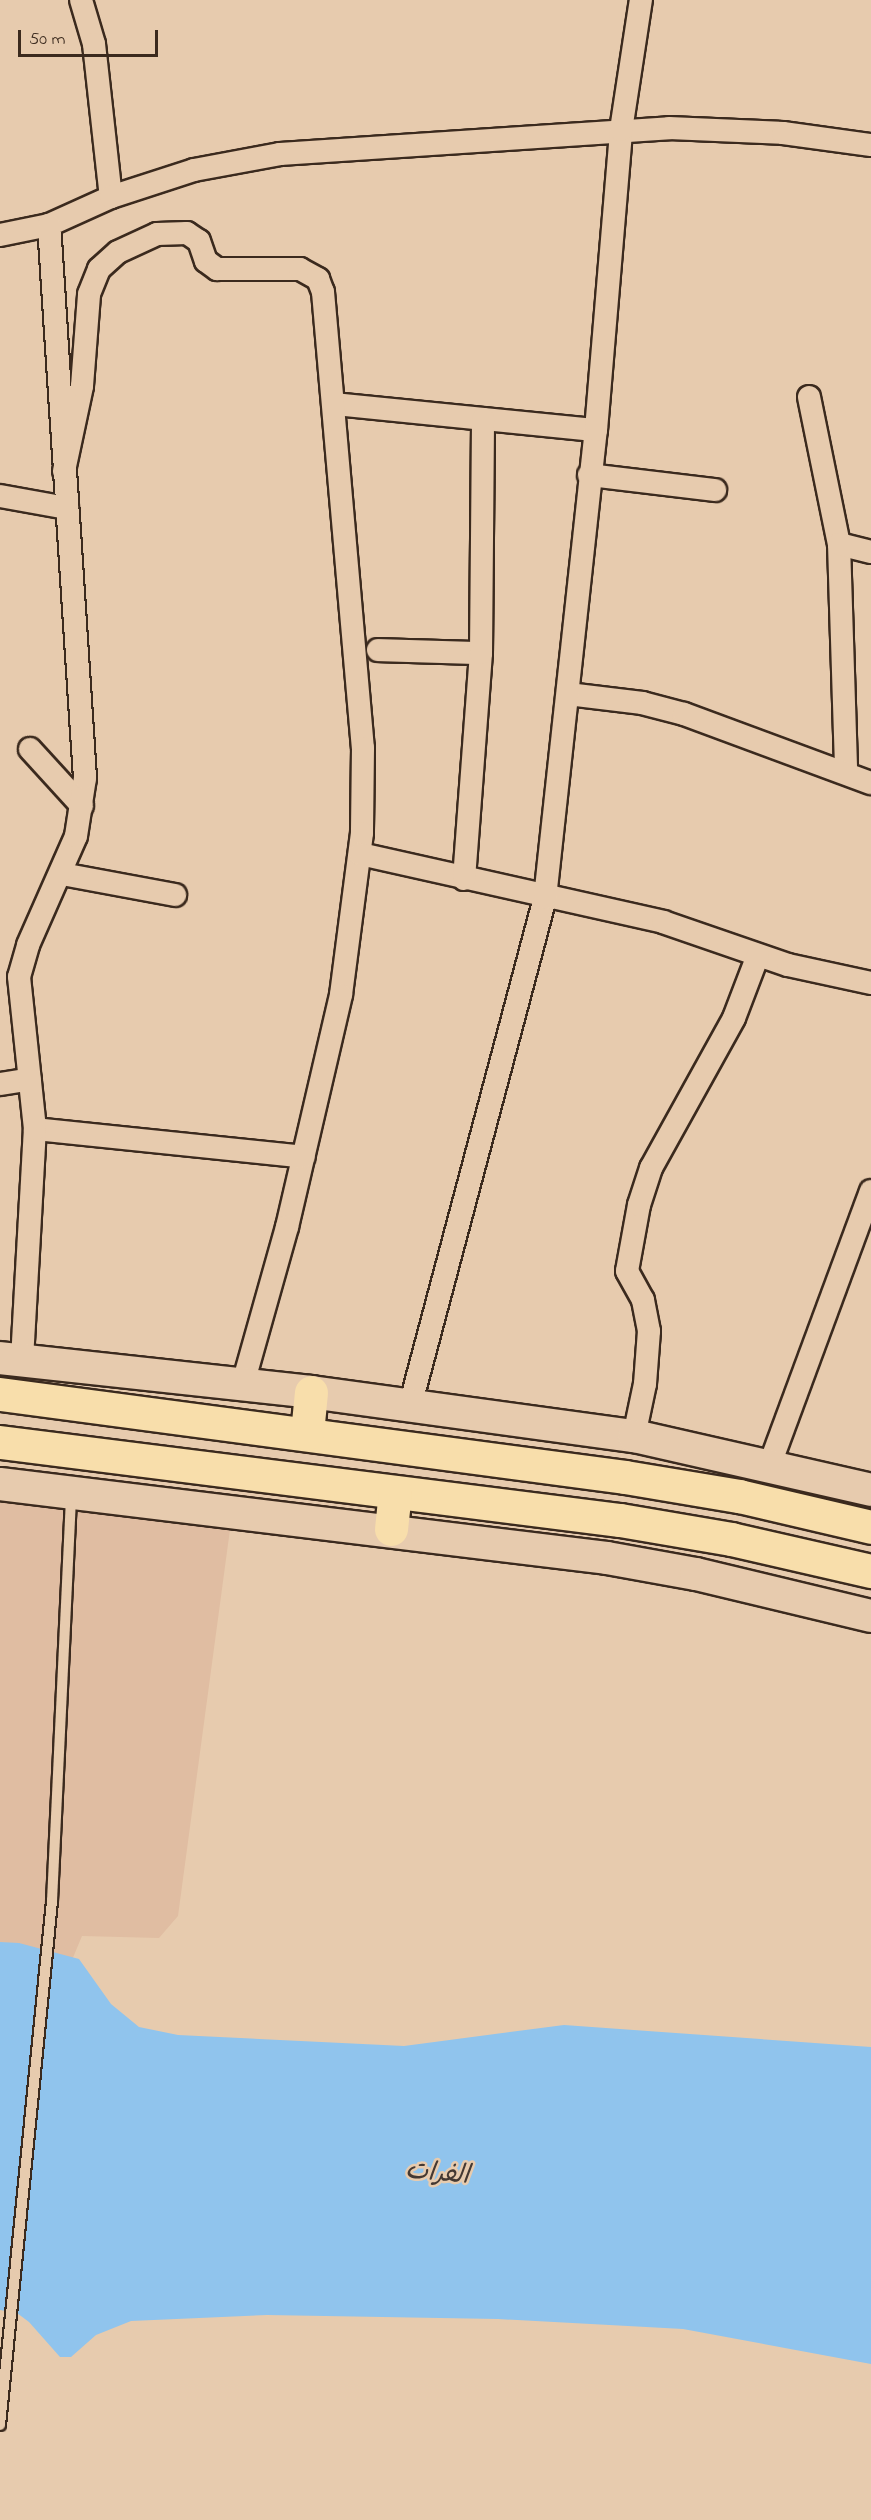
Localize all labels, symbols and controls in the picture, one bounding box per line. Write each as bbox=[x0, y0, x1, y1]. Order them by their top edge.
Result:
scale bar bbox=[21, 18, 160, 56]
text: 50 m bbox=[29, 27, 66, 53]
water label: الفرات bbox=[404, 2157, 470, 2193]

